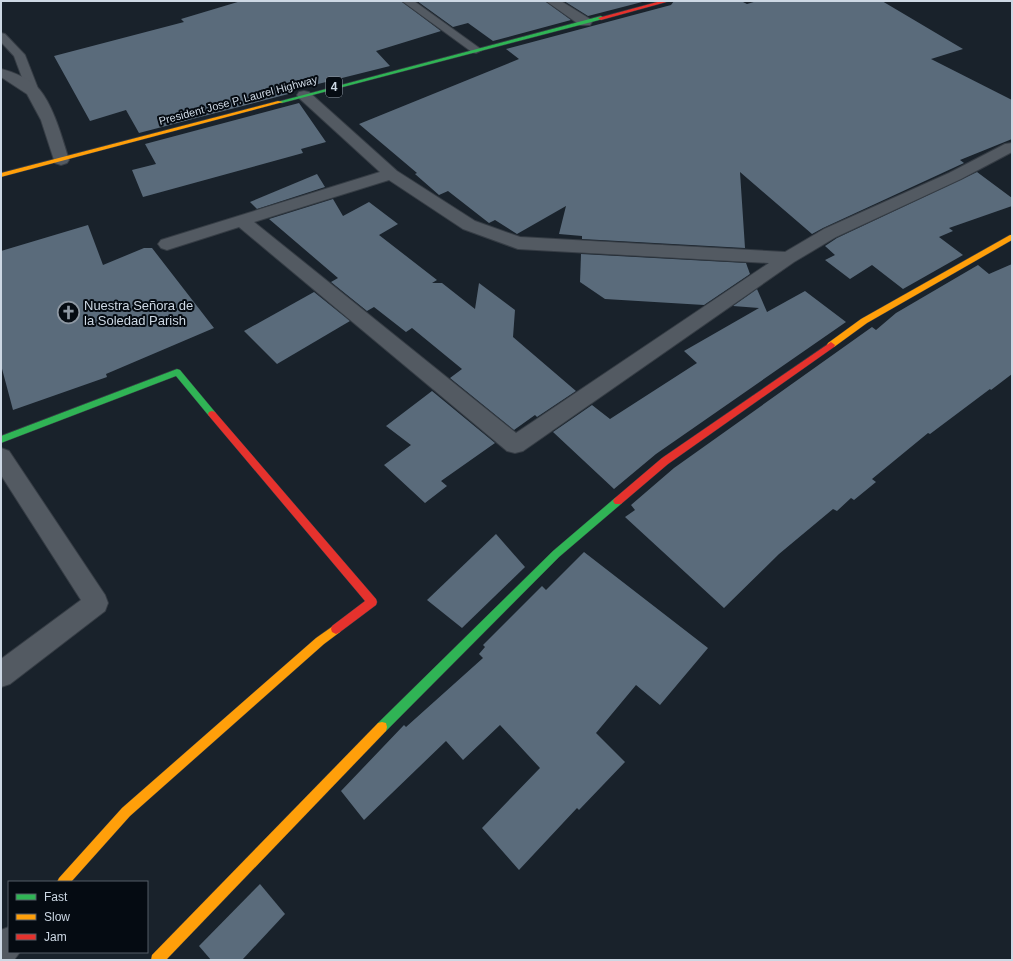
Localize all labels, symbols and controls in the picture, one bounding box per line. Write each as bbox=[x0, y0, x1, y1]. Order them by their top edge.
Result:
street label: President Jose P. Laurel Highway bbox=[157, 73, 319, 127]
road number: 4 bbox=[326, 77, 342, 97]
place label: Nuestra Señora de la Soledad Parish bbox=[84, 298, 193, 328]
church icon: Nuestra Señora de la Soledad Parish bbox=[55, 299, 81, 325]
legend bbox=[8, 881, 148, 953]
text: Fast bbox=[44, 890, 68, 904]
text: Slow bbox=[44, 910, 70, 924]
text: Jam bbox=[44, 930, 67, 944]

